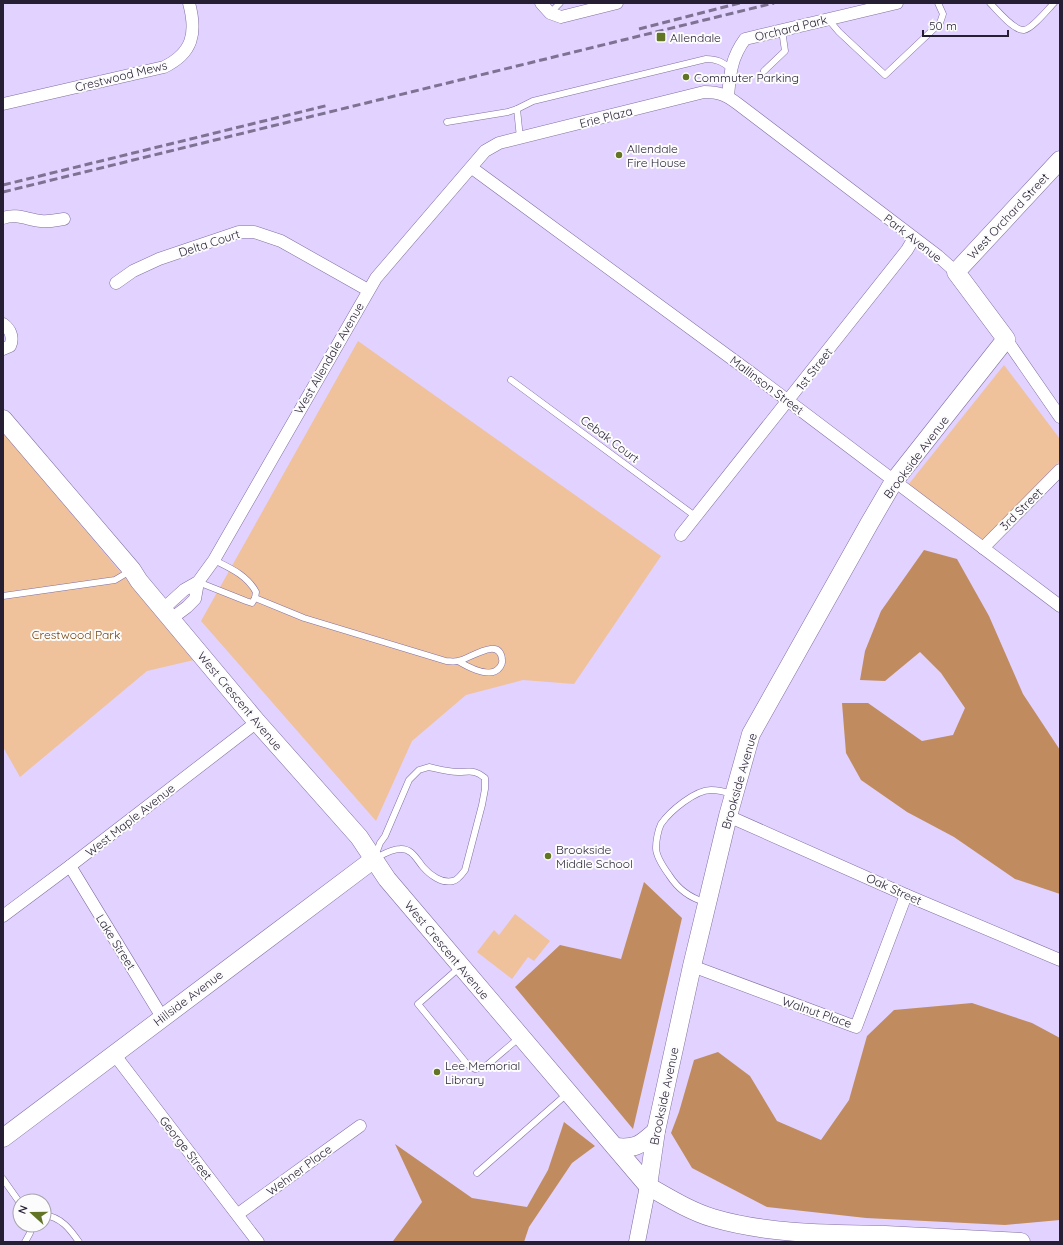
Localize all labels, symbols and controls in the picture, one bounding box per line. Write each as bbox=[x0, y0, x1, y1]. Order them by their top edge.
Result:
street label: Orchard Park bbox=[753, 12, 829, 44]
scale bar bbox=[923, 12, 1008, 38]
text: 50 m bbox=[929, 18, 957, 33]
place label: Allendale bbox=[670, 30, 721, 45]
marker: Allendale bbox=[655, 31, 667, 43]
street label: Crestwood Mews bbox=[73, 57, 169, 95]
place label: Commuter Parking bbox=[694, 70, 799, 85]
marker: Commuter Parking bbox=[681, 72, 691, 82]
street label: Erie Plaza bbox=[578, 103, 634, 131]
place label: Allendale Fire House bbox=[627, 141, 686, 170]
marker: Allendale Fire House bbox=[614, 150, 624, 160]
street label: West Orchard Street bbox=[964, 170, 1052, 262]
street label: Park Avenue bbox=[881, 211, 945, 266]
street label: Delta Court bbox=[177, 226, 241, 260]
street label: West Allendale Avenue bbox=[291, 299, 367, 416]
street label: 1st Street bbox=[793, 345, 835, 393]
street label: Mallinson Street bbox=[727, 352, 807, 418]
street label: Cebak Court bbox=[578, 412, 642, 466]
street label: Brookside Avenue bbox=[880, 413, 952, 501]
street label: 3rd Street bbox=[997, 485, 1045, 533]
park label: Crestwood Park bbox=[32, 627, 120, 642]
street label: West Crescent Avenue bbox=[194, 649, 286, 754]
street label: Brookside Avenue bbox=[718, 731, 760, 831]
street label: West Maple Avenue bbox=[82, 780, 178, 860]
place label: Brookside Middle School bbox=[556, 842, 633, 871]
marker: Brookside Middle School bbox=[543, 851, 553, 861]
street label: Oak Street bbox=[864, 870, 924, 908]
street label: West Crescent Avenue bbox=[401, 898, 493, 1003]
street label: Lake Street bbox=[93, 911, 139, 973]
street label: Hillside Avenue bbox=[150, 967, 226, 1029]
street label: Walnut Place bbox=[780, 993, 854, 1031]
street label: Brookside Avenue bbox=[646, 1046, 682, 1146]
place label: Lee Memorial Library bbox=[445, 1058, 520, 1087]
marker: Lee Memorial Library bbox=[432, 1067, 442, 1077]
street label: George Street bbox=[156, 1113, 216, 1183]
street label: Wehner Place bbox=[264, 1141, 335, 1199]
north arrow bbox=[12, 1193, 52, 1233]
text: N bbox=[15, 1203, 31, 1216]

